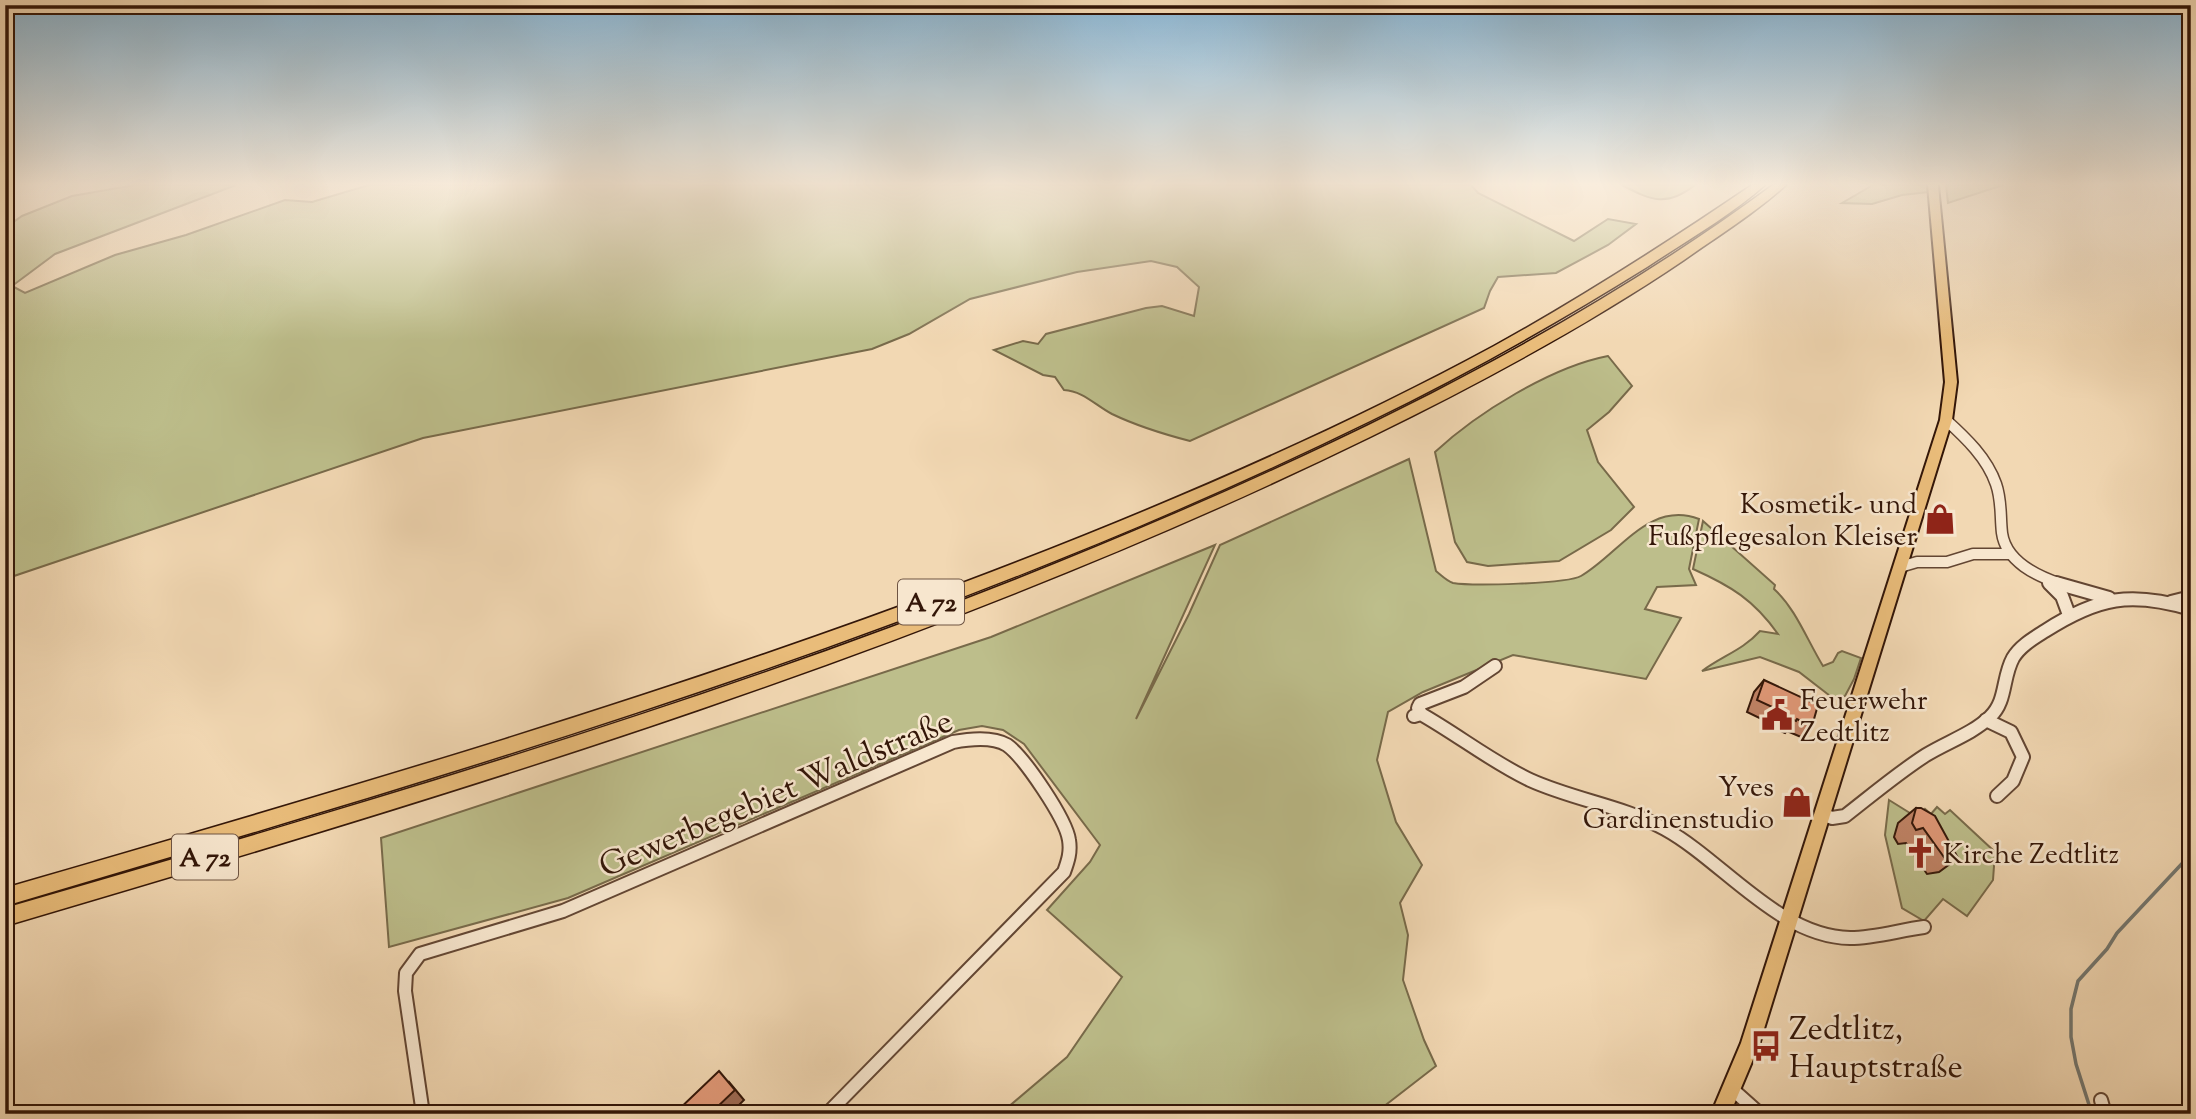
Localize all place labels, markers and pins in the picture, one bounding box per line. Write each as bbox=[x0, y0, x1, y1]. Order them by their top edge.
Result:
place label: Kosmetik- und Fußpflegesalon Kleiser bbox=[1648, 486, 1917, 558]
shop icon: Kosmetik- und Fußpflegesalon Kleiser bbox=[1923, 502, 1957, 536]
place label: Feuerwehr Zedtlitz bbox=[1800, 682, 1928, 754]
public building icon: Feuerwehr Zedtlitz bbox=[1760, 698, 1794, 732]
place label: Yves Gardinenstudio bbox=[1583, 769, 1774, 841]
shop icon: Yves Gardinenstudio bbox=[1780, 785, 1814, 819]
church icon: Kirche Zedtlitz bbox=[1903, 836, 1937, 870]
place label: Kirche Zedtlitz bbox=[1943, 836, 2119, 876]
place label: Zedtlitz, Hauptstraße bbox=[1789, 1007, 1963, 1093]
bus stop icon: Zedtlitz, Hauptstraße bbox=[1749, 1029, 1783, 1063]

